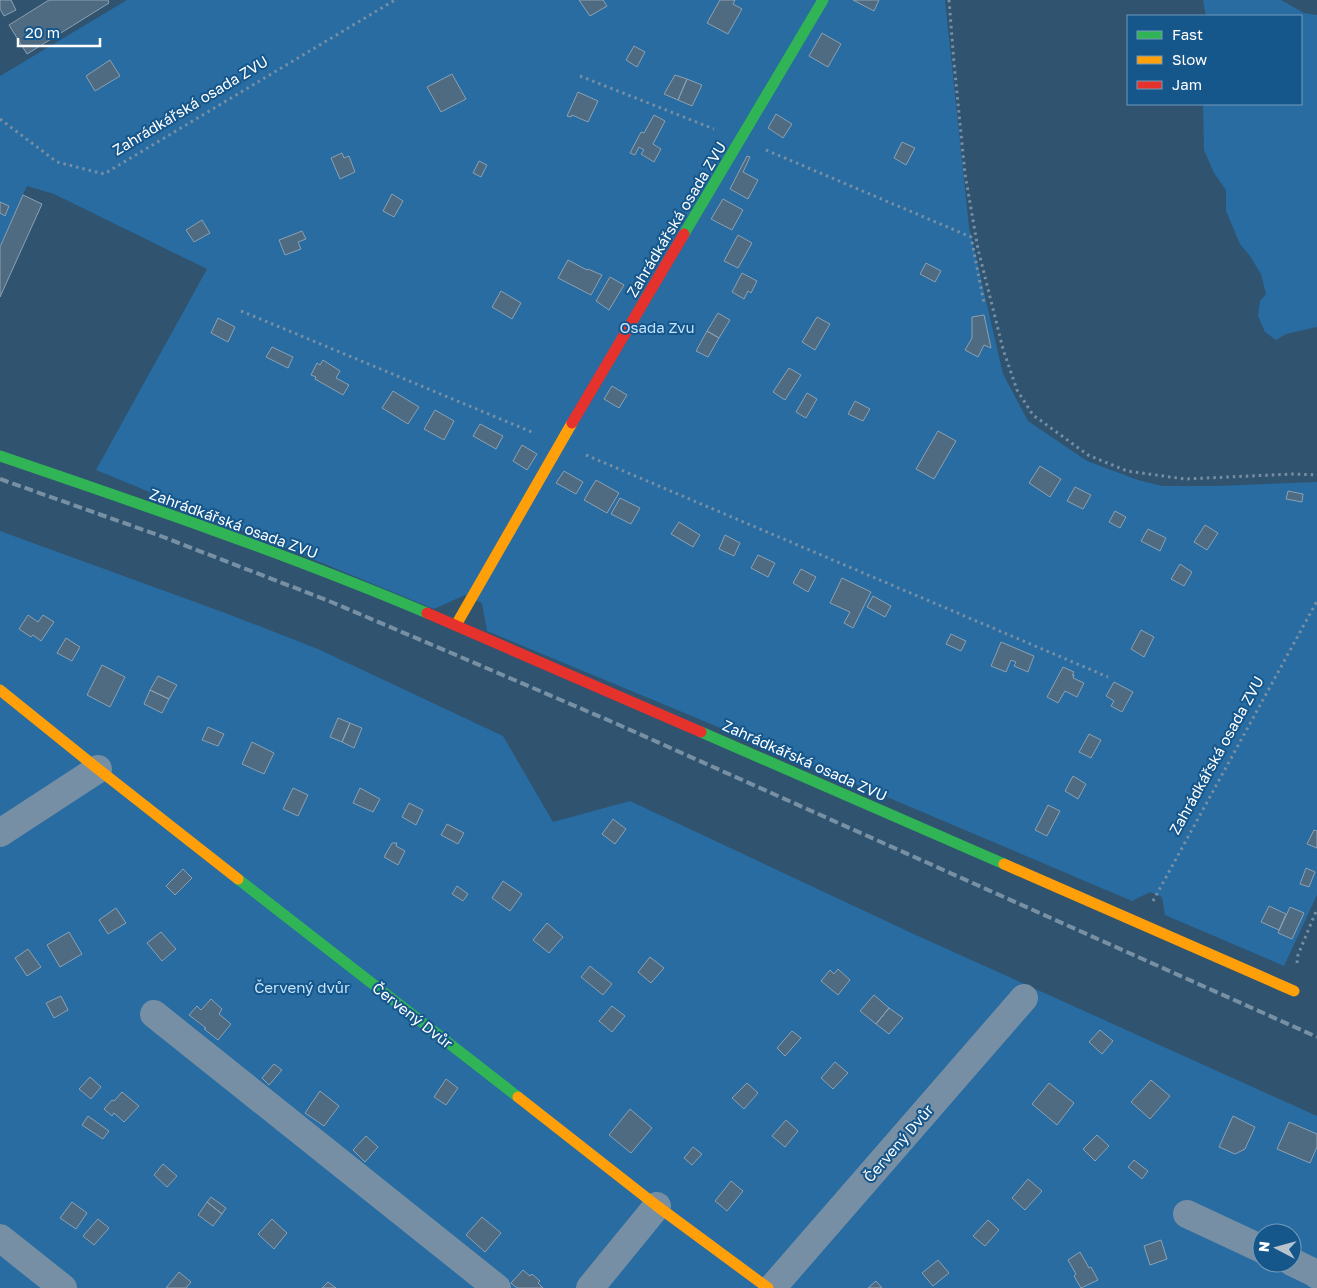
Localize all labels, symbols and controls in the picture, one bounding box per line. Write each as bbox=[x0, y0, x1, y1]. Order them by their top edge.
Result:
scale bar bbox=[18, 15, 100, 47]
legend bbox=[1127, 15, 1302, 105]
text: 20 m bbox=[25, 23, 60, 41]
text: Fast bbox=[1172, 25, 1203, 43]
text: Slow bbox=[1172, 50, 1207, 68]
street label: Zahrádkářská osada ZVU bbox=[109, 51, 271, 159]
text: Jam bbox=[1172, 75, 1202, 93]
street label: Zahrádkářská osada ZVU bbox=[622, 138, 730, 300]
park label: Osada Zvu bbox=[619, 318, 695, 336]
street label: Zahrádkářská osada ZVU bbox=[147, 484, 321, 562]
street label: Zahrádkářská osada ZVU bbox=[1165, 673, 1267, 837]
street label: Zahrádkářská osada ZVU bbox=[720, 716, 890, 804]
park label: Červený dvůr bbox=[254, 978, 350, 996]
street label: Červený Dvůr bbox=[369, 978, 457, 1052]
street label: Červený Dvůr bbox=[859, 1100, 937, 1185]
north arrow bbox=[1252, 1223, 1302, 1273]
text: N bbox=[1255, 1240, 1273, 1253]

